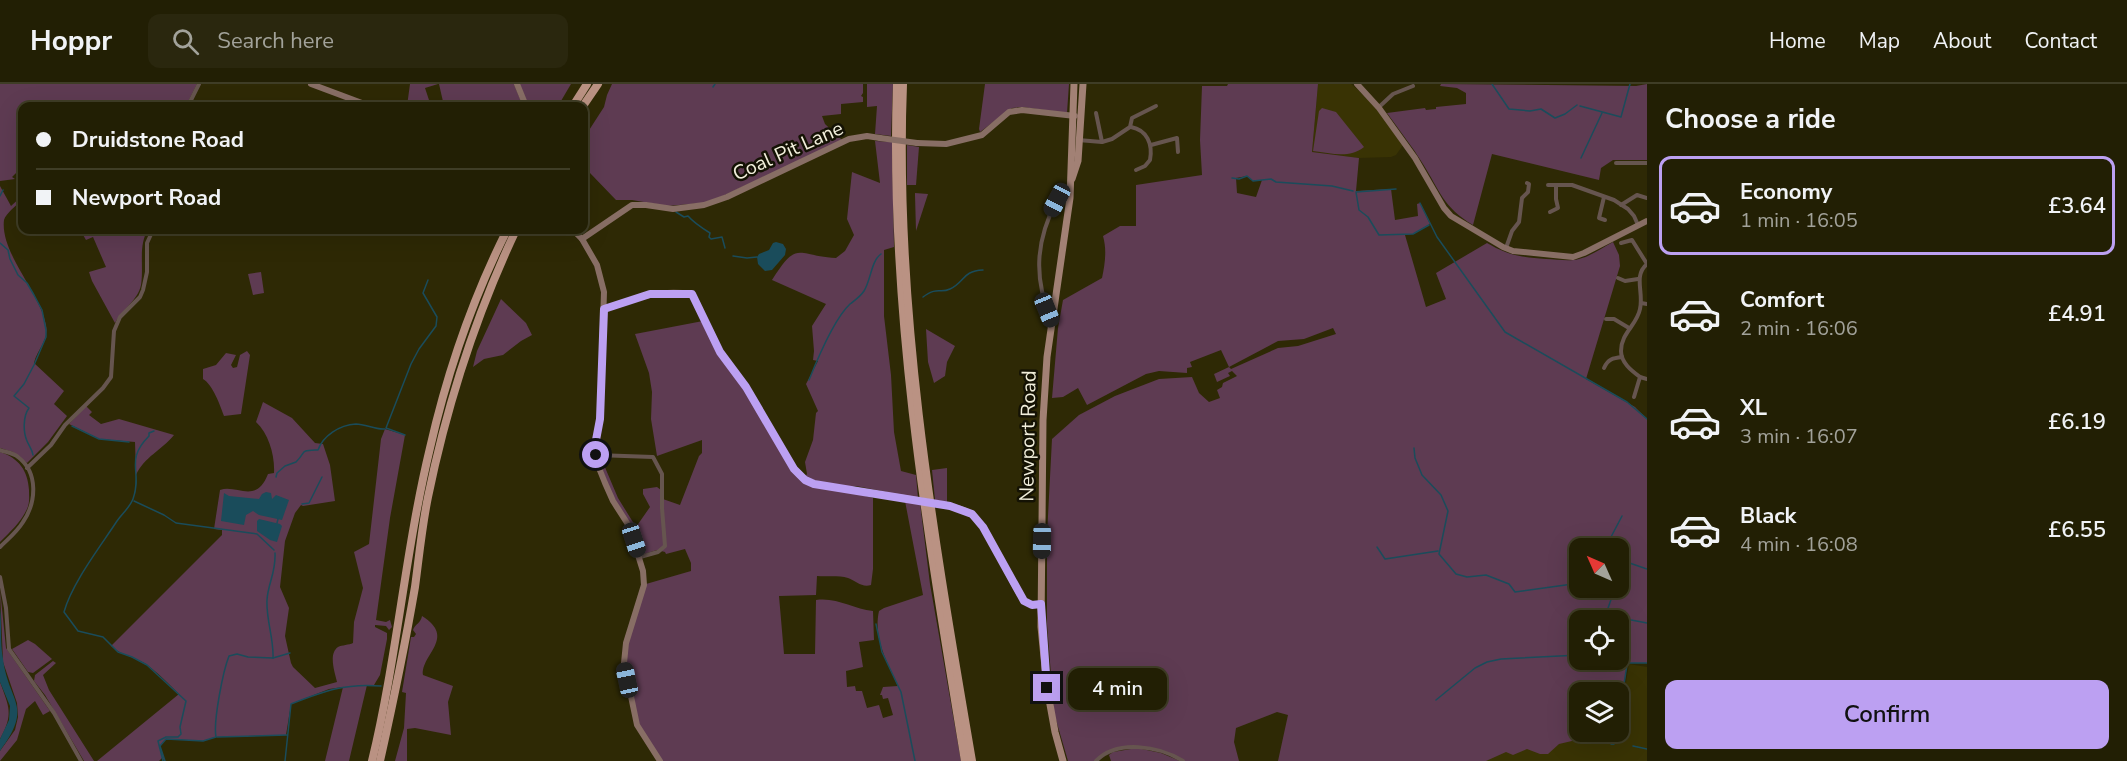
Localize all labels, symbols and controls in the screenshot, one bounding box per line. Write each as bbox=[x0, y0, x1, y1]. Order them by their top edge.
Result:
search box bbox=[148, 14, 568, 68]
text: Hoppr bbox=[30, 22, 112, 60]
icon: search bbox=[169, 25, 202, 58]
text: Search here bbox=[217, 26, 334, 56]
text: Home bbox=[1769, 27, 1826, 55]
text: Map bbox=[1859, 27, 1900, 55]
text: About bbox=[1933, 27, 1991, 55]
text: Contact bbox=[2024, 27, 2097, 55]
text: Choose a ride bbox=[1665, 101, 1836, 138]
street label: Coal Pit Lane bbox=[728, 115, 848, 187]
text: Druidstone Road bbox=[72, 125, 244, 155]
text: Economy bbox=[1740, 177, 1832, 207]
icon: car bbox=[1668, 179, 1722, 233]
car bbox=[1041, 180, 1073, 220]
text: Newport Road bbox=[72, 183, 221, 213]
text: £3.64 bbox=[2048, 191, 2106, 221]
text: 1 min · 16:05 bbox=[1740, 207, 1858, 234]
text: Comfort bbox=[1740, 285, 1824, 315]
icon: car bbox=[1668, 287, 1722, 341]
car bbox=[1032, 290, 1062, 330]
text: £4.91 bbox=[2048, 299, 2106, 329]
text: 2 min · 16:06 bbox=[1740, 315, 1858, 342]
street label: Newport Road bbox=[1013, 370, 1043, 502]
text: XL bbox=[1740, 393, 1767, 423]
icon: car bbox=[1668, 395, 1722, 449]
text: £6.19 bbox=[2048, 407, 2106, 437]
text: 3 min · 16:07 bbox=[1740, 423, 1858, 450]
route start bbox=[582, 441, 609, 468]
text: Black bbox=[1740, 501, 1796, 531]
icon: car bbox=[1668, 503, 1722, 557]
text: £6.55 bbox=[2048, 515, 2106, 545]
car bbox=[620, 520, 648, 560]
car bbox=[1033, 523, 1051, 559]
text: 4 min · 16:08 bbox=[1740, 531, 1858, 558]
north arrow bbox=[1569, 538, 1629, 598]
map controls bbox=[1569, 538, 1629, 742]
button: locate bbox=[1569, 610, 1629, 670]
car bbox=[614, 661, 640, 699]
callout: 4 min bbox=[1068, 667, 1167, 709]
route end bbox=[1033, 674, 1060, 701]
text: 4 min bbox=[1092, 675, 1143, 702]
button: Confirm bbox=[1665, 680, 2109, 749]
button: layers bbox=[1569, 682, 1629, 742]

